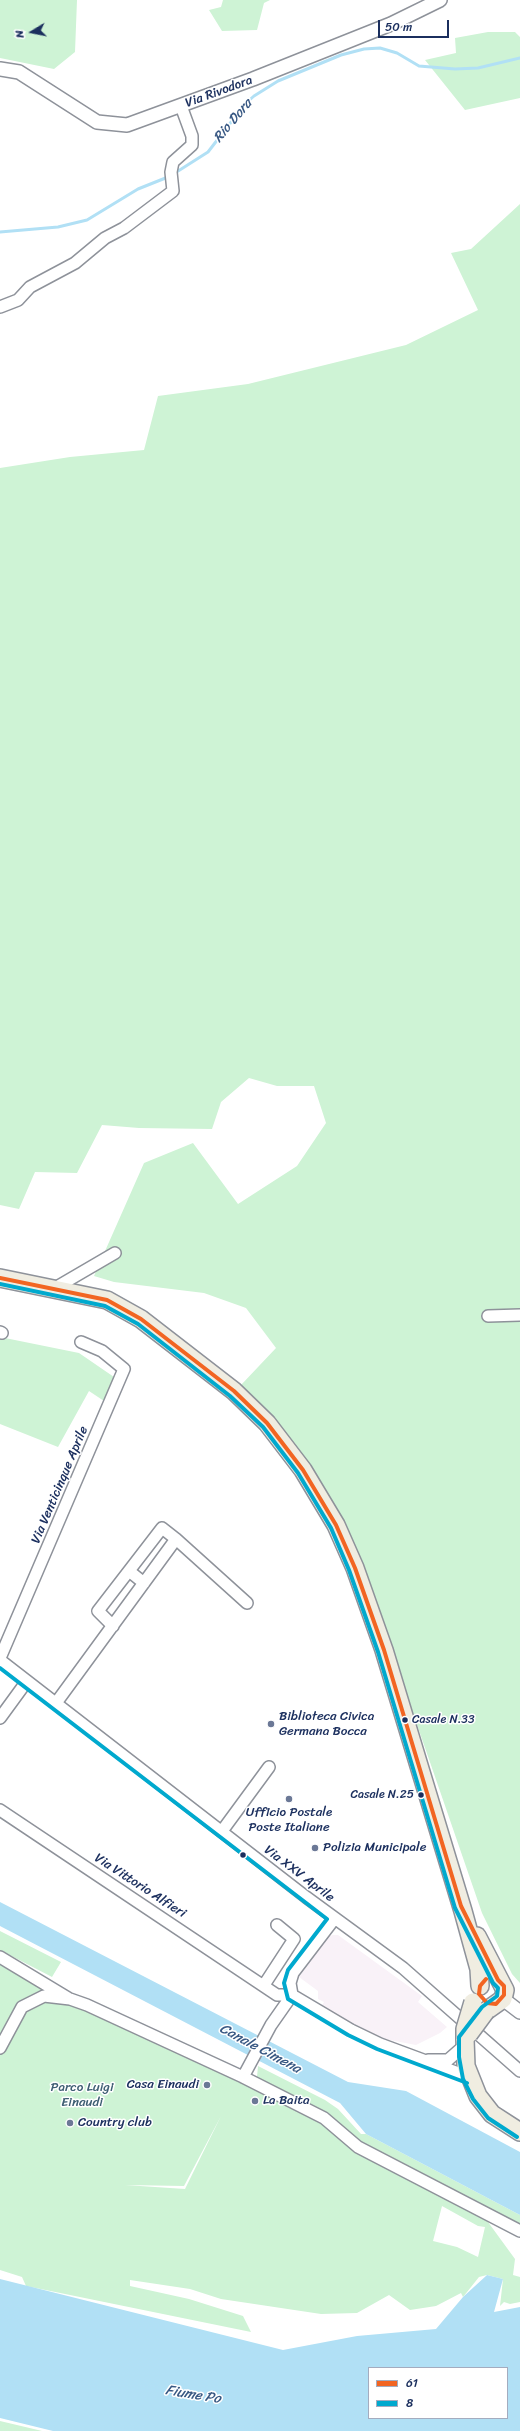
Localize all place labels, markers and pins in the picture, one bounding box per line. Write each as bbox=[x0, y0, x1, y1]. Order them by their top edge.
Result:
place label: Biblioteca Civica Germana Bocca bbox=[279, 1709, 374, 1740]
place label: Casale N.33 bbox=[412, 1713, 474, 1727]
marker: Casale N.33 bbox=[400, 1715, 410, 1725]
marker: Biblioteca Civica Germana Bocca bbox=[266, 1719, 276, 1729]
place label: Casale N.25 bbox=[350, 1788, 414, 1802]
marker: Casale N.25 bbox=[416, 1790, 426, 1800]
marker: Ufficio Postale Poste Italiane bbox=[284, 1794, 294, 1804]
place label: Ufficio Postale Poste Italiane bbox=[246, 1805, 332, 1836]
place label: Polizia Municipale bbox=[323, 1840, 426, 1856]
marker: Polizia Municipale bbox=[310, 1843, 320, 1853]
unlabelled marker bbox=[238, 1850, 248, 1860]
place label: Casa Einaudi bbox=[127, 2077, 199, 2093]
marker: Casa Einaudi bbox=[202, 2080, 212, 2090]
place label: La Baita bbox=[263, 2093, 309, 2109]
marker: La Baita bbox=[250, 2096, 260, 2106]
place label: Country club bbox=[78, 2115, 152, 2131]
marker: Country club bbox=[65, 2118, 75, 2128]

